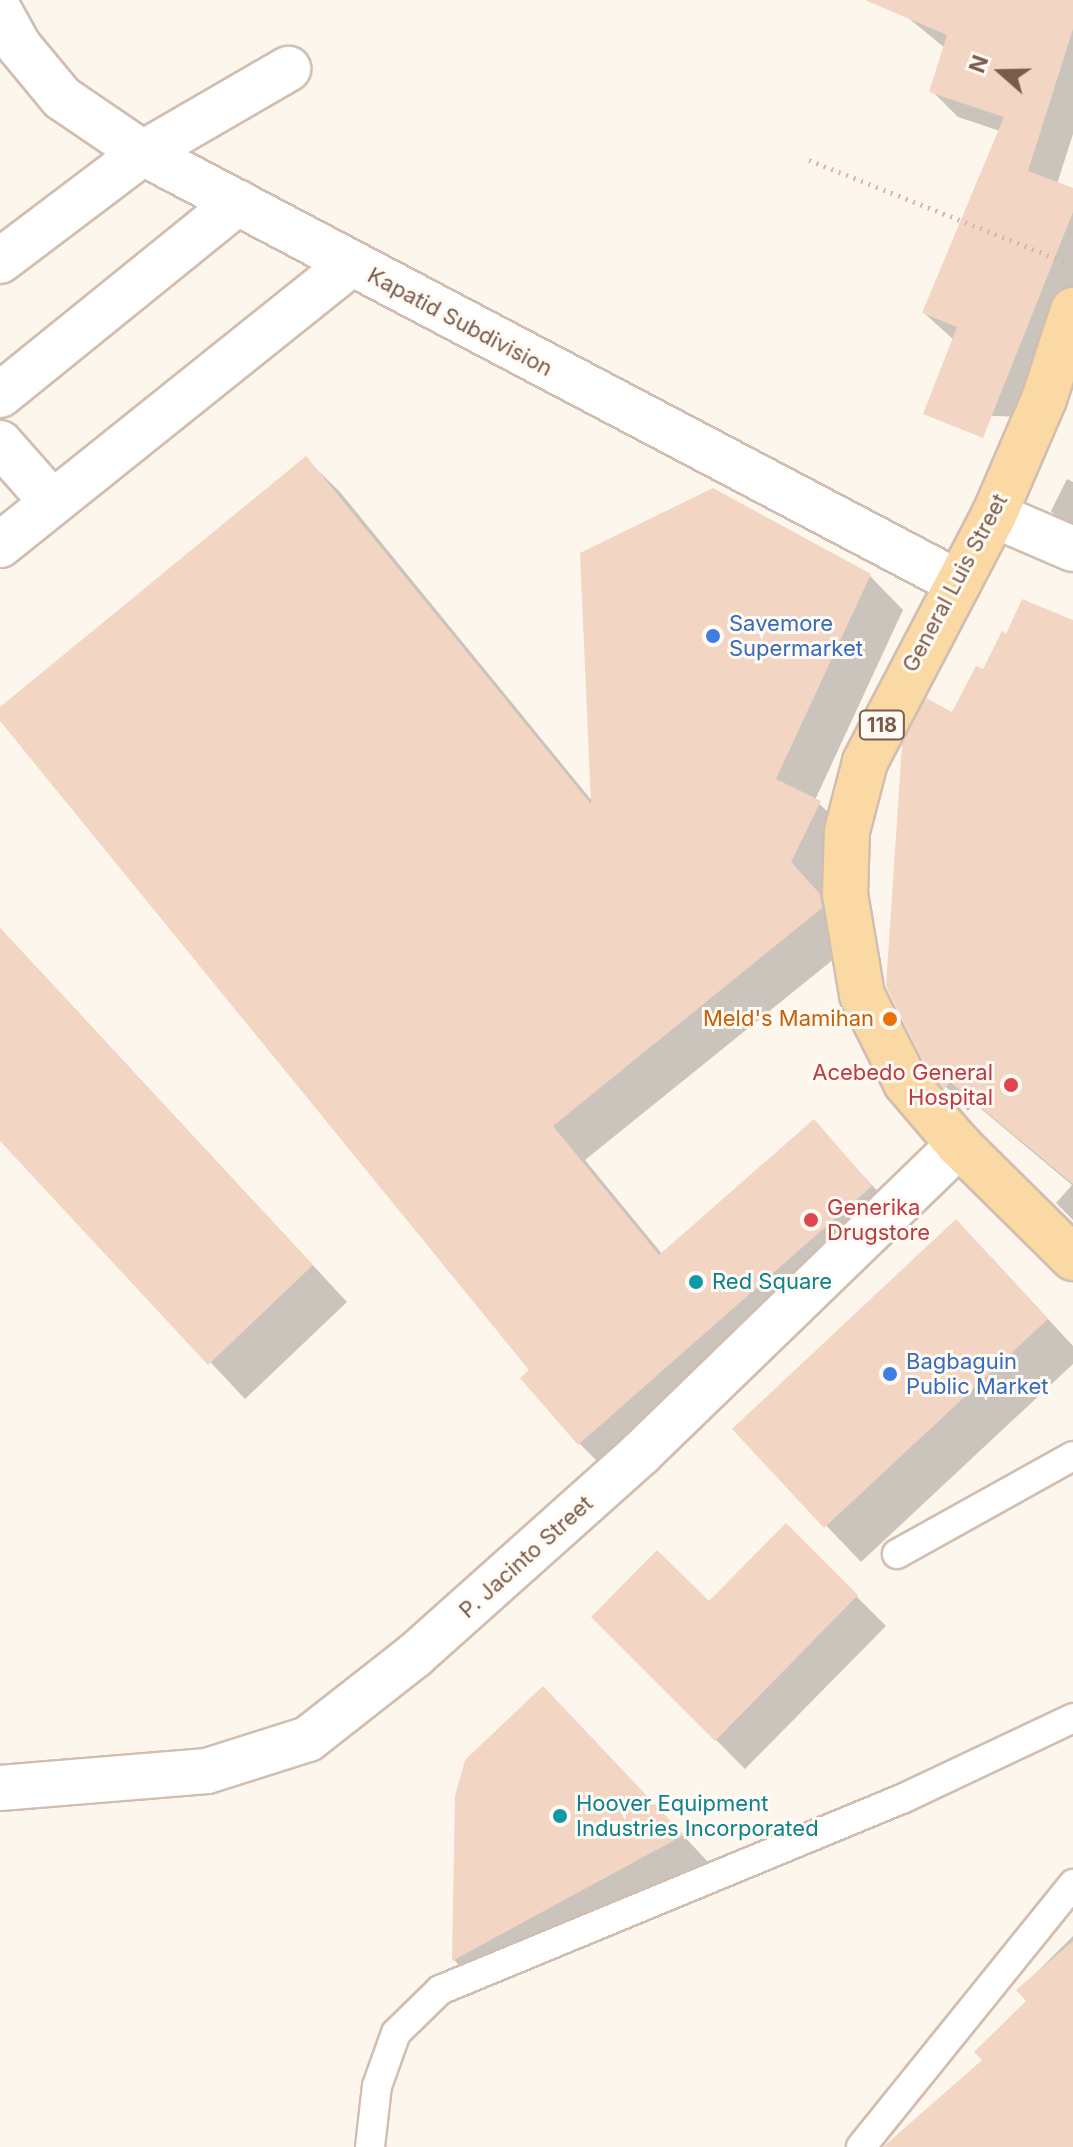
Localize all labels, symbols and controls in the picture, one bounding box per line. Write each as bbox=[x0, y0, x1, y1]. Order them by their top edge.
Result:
north arrow bbox=[961, 32, 1041, 112]
text: N bbox=[963, 51, 994, 76]
street label: Kapatid Subdivision bbox=[363, 262, 557, 382]
street label: General Luis Street bbox=[897, 489, 1013, 677]
place label: Savemore Supermarket bbox=[729, 610, 863, 662]
marker: Savemore Supermarket bbox=[704, 627, 722, 645]
road number: 118 bbox=[858, 709, 906, 741]
place label: Meld's Mamihan bbox=[703, 1006, 874, 1032]
marker: Meld's Mamihan bbox=[881, 1010, 899, 1028]
place label: Acebedo General Hospital bbox=[812, 1059, 993, 1110]
marker: Acebedo General Hospital bbox=[1000, 1074, 1022, 1096]
place label: Generika Drugstore bbox=[827, 1194, 930, 1246]
marker: Generika Drugstore bbox=[802, 1211, 820, 1229]
place label: Red Square bbox=[712, 1269, 832, 1295]
marker: Red Square bbox=[687, 1273, 705, 1291]
place label: Bagbaguin Public Market bbox=[906, 1348, 1048, 1400]
marker: Bagbaguin Public Market bbox=[881, 1365, 899, 1383]
street label: P. Jacinto Street bbox=[454, 1490, 598, 1624]
place label: Hoover Equipment Industries Incorporated bbox=[576, 1790, 819, 1842]
marker: Hoover Equipment Industries Incorporated bbox=[551, 1807, 569, 1825]

